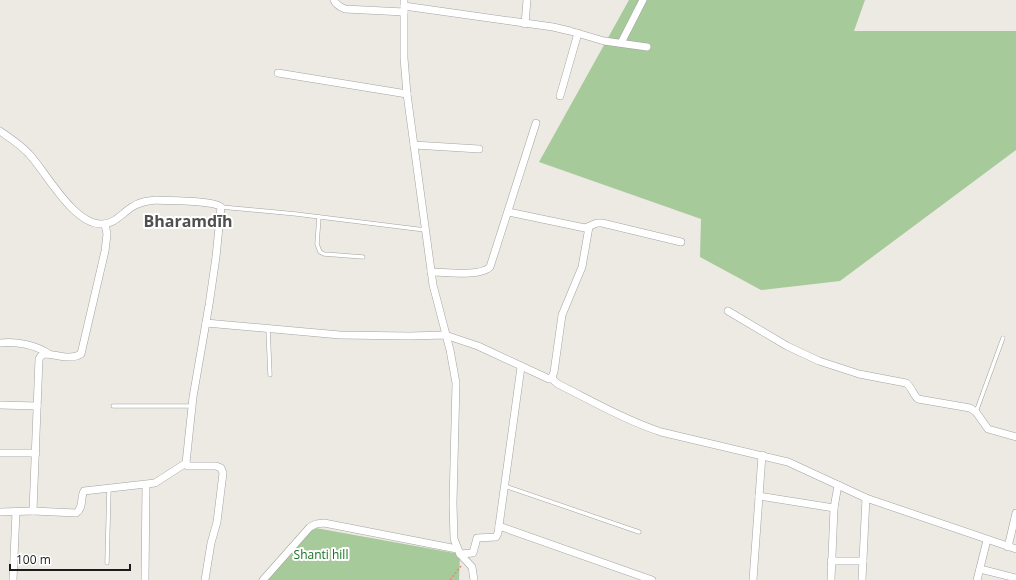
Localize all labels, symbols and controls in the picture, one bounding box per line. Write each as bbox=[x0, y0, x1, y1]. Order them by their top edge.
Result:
district label: Bharamdīh bbox=[143, 210, 233, 232]
scale bar bbox=[10, 546, 130, 572]
park label: Shanti hill bbox=[294, 546, 348, 563]
text: 100 m bbox=[16, 551, 51, 568]

